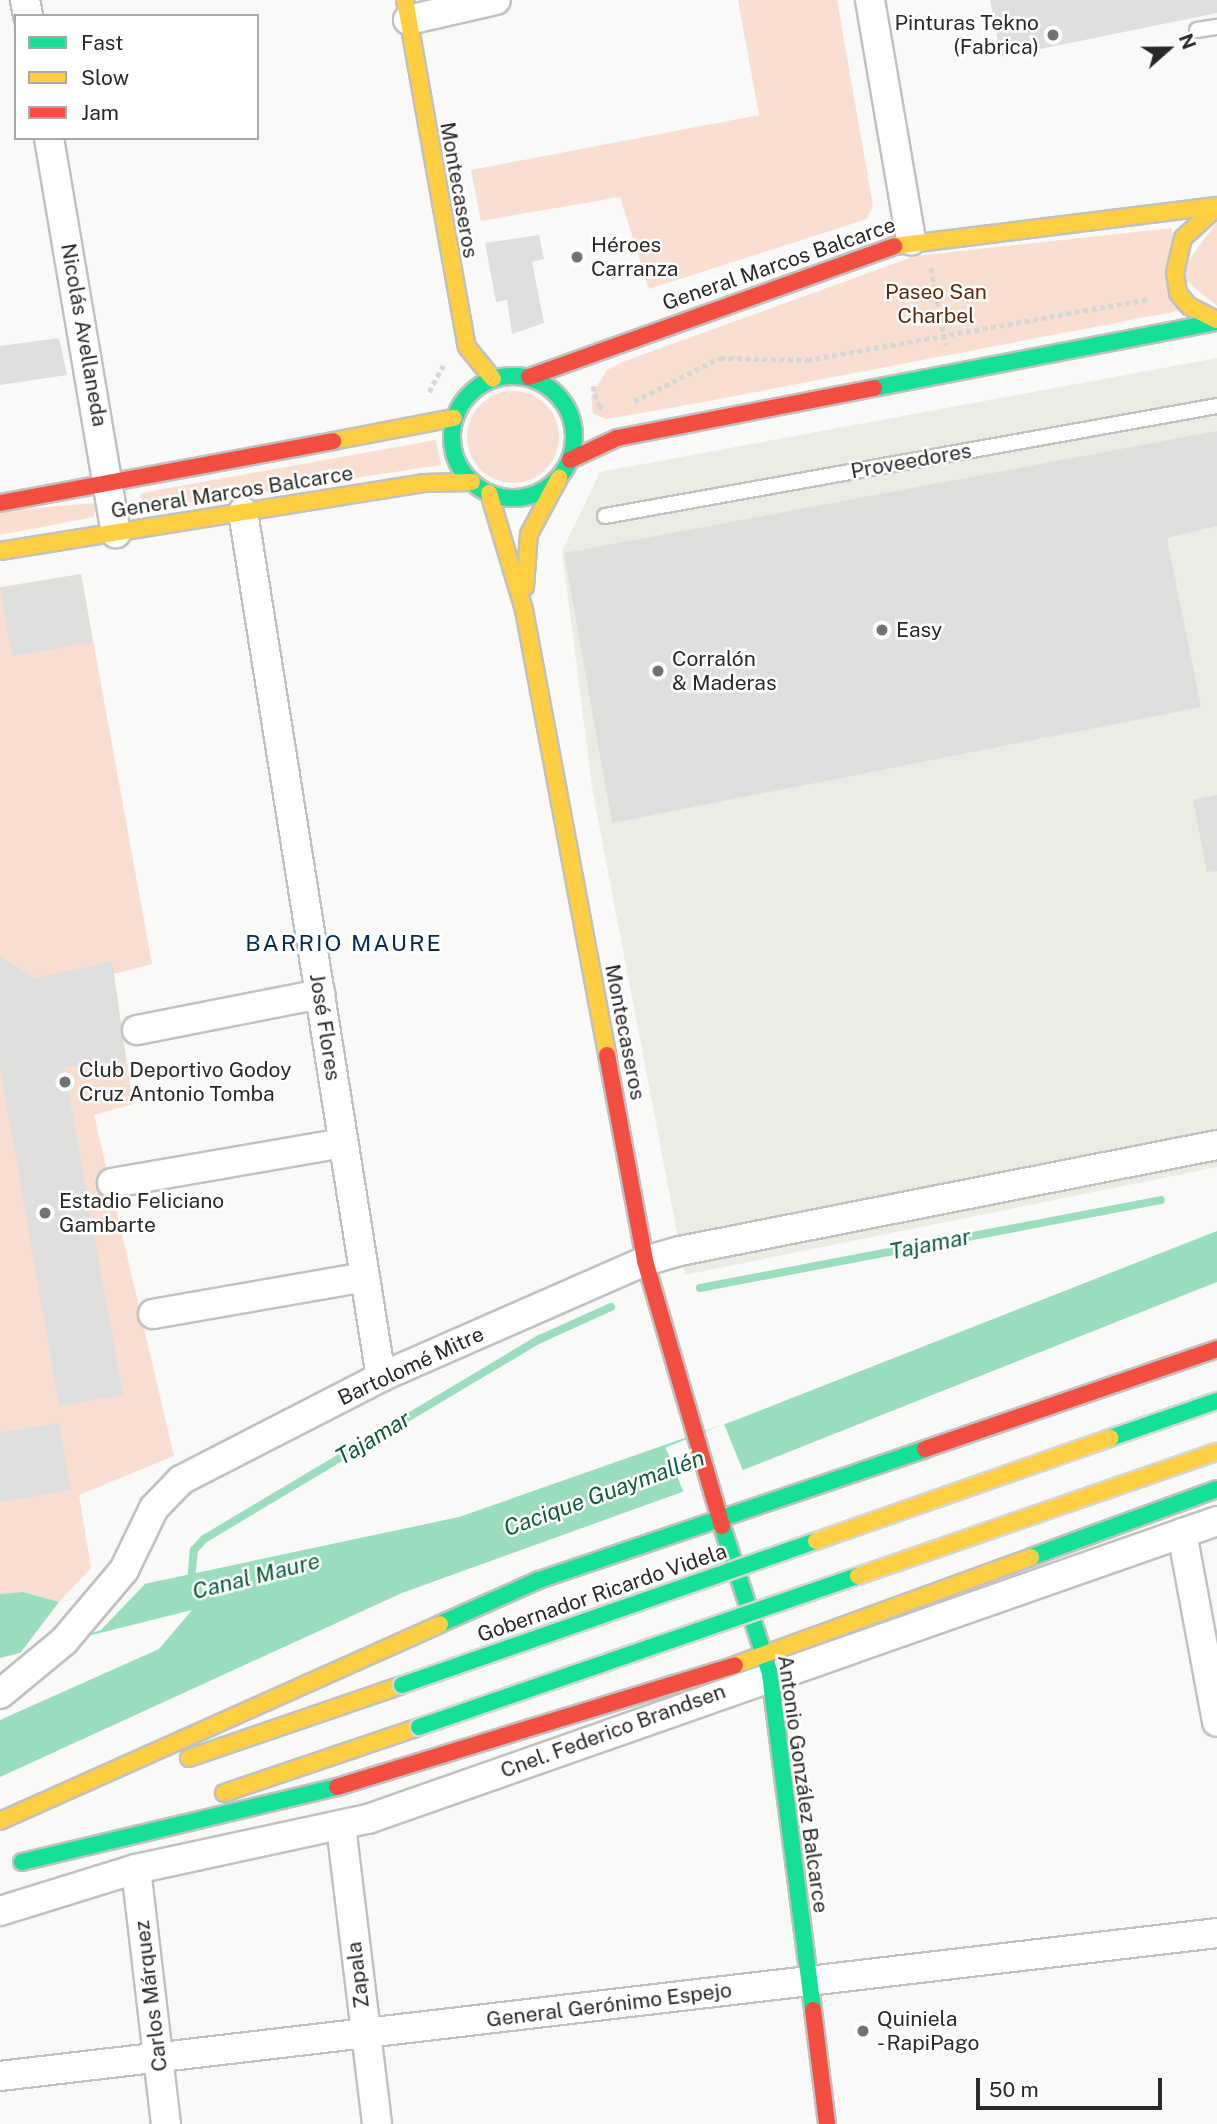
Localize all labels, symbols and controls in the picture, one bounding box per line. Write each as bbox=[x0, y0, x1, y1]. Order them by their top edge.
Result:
place label: Pinturas Tekno (Fabrica) bbox=[894, 10, 1039, 60]
legend bbox=[14, 14, 259, 140]
north arrow bbox=[1133, 14, 1203, 84]
marker: Pinturas Tekno (Fabrica) bbox=[1045, 27, 1061, 43]
text: Fast bbox=[81, 30, 123, 55]
text: N bbox=[1175, 31, 1201, 52]
text: Slow bbox=[81, 65, 129, 90]
text: Jam bbox=[81, 100, 119, 125]
street label: Montecaseros bbox=[435, 120, 483, 260]
street label: General Marcos Balcarce bbox=[659, 212, 899, 316]
place label: Héroes Carranza bbox=[591, 232, 678, 282]
street label: Nicolás Avellaneda bbox=[55, 241, 113, 429]
marker: Héroes Carranza bbox=[569, 249, 585, 265]
park label: Paseo San Charbel bbox=[885, 279, 987, 329]
street label: Proveedores bbox=[849, 438, 973, 484]
street label: General Marcos Balcarce bbox=[109, 460, 355, 524]
place label: Easy bbox=[896, 617, 942, 643]
marker: Easy bbox=[874, 622, 890, 638]
place label: Corralón & Maderas bbox=[672, 646, 777, 696]
marker: Corralón & Maderas bbox=[650, 663, 666, 679]
district label: BARRIO MAURE bbox=[247, 929, 441, 957]
street label: Montecaseros bbox=[600, 962, 650, 1102]
street label: José Flores bbox=[304, 972, 346, 1082]
place label: Club Deportivo Godoy Cruz Antonio Tomba bbox=[79, 1057, 292, 1107]
marker: Club Deportivo Godoy Cruz Antonio Tomba bbox=[57, 1074, 73, 1090]
place label: Estadio Feliciano Gambarte bbox=[59, 1188, 224, 1238]
marker: Estadio Feliciano Gambarte bbox=[37, 1205, 53, 1221]
water label: Tajamar bbox=[887, 1223, 973, 1265]
street label: Bartolomé Mitre bbox=[334, 1321, 488, 1411]
water label: Tajamar bbox=[331, 1405, 415, 1471]
water label: Cacique Guaymallén bbox=[500, 1444, 708, 1542]
street label: Gobernador Ricardo Videla bbox=[474, 1538, 730, 1648]
water label: Canal Maure bbox=[189, 1547, 323, 1605]
street label: Antonio González Balcarce bbox=[772, 1653, 834, 1915]
street label: Cnel. Federico Brandsen bbox=[497, 1678, 729, 1784]
street label: Carlos Márquez bbox=[129, 1919, 173, 2073]
street label: Zapala bbox=[341, 1940, 375, 2010]
street label: General Gerónimo Espejo bbox=[485, 1977, 733, 2033]
place label: Quiniela - RapiPago bbox=[877, 2006, 983, 2056]
marker: Quiniela - RapiPago bbox=[855, 2023, 871, 2039]
scale bar bbox=[979, 2064, 1164, 2108]
text: 50 m bbox=[989, 2077, 1039, 2102]

